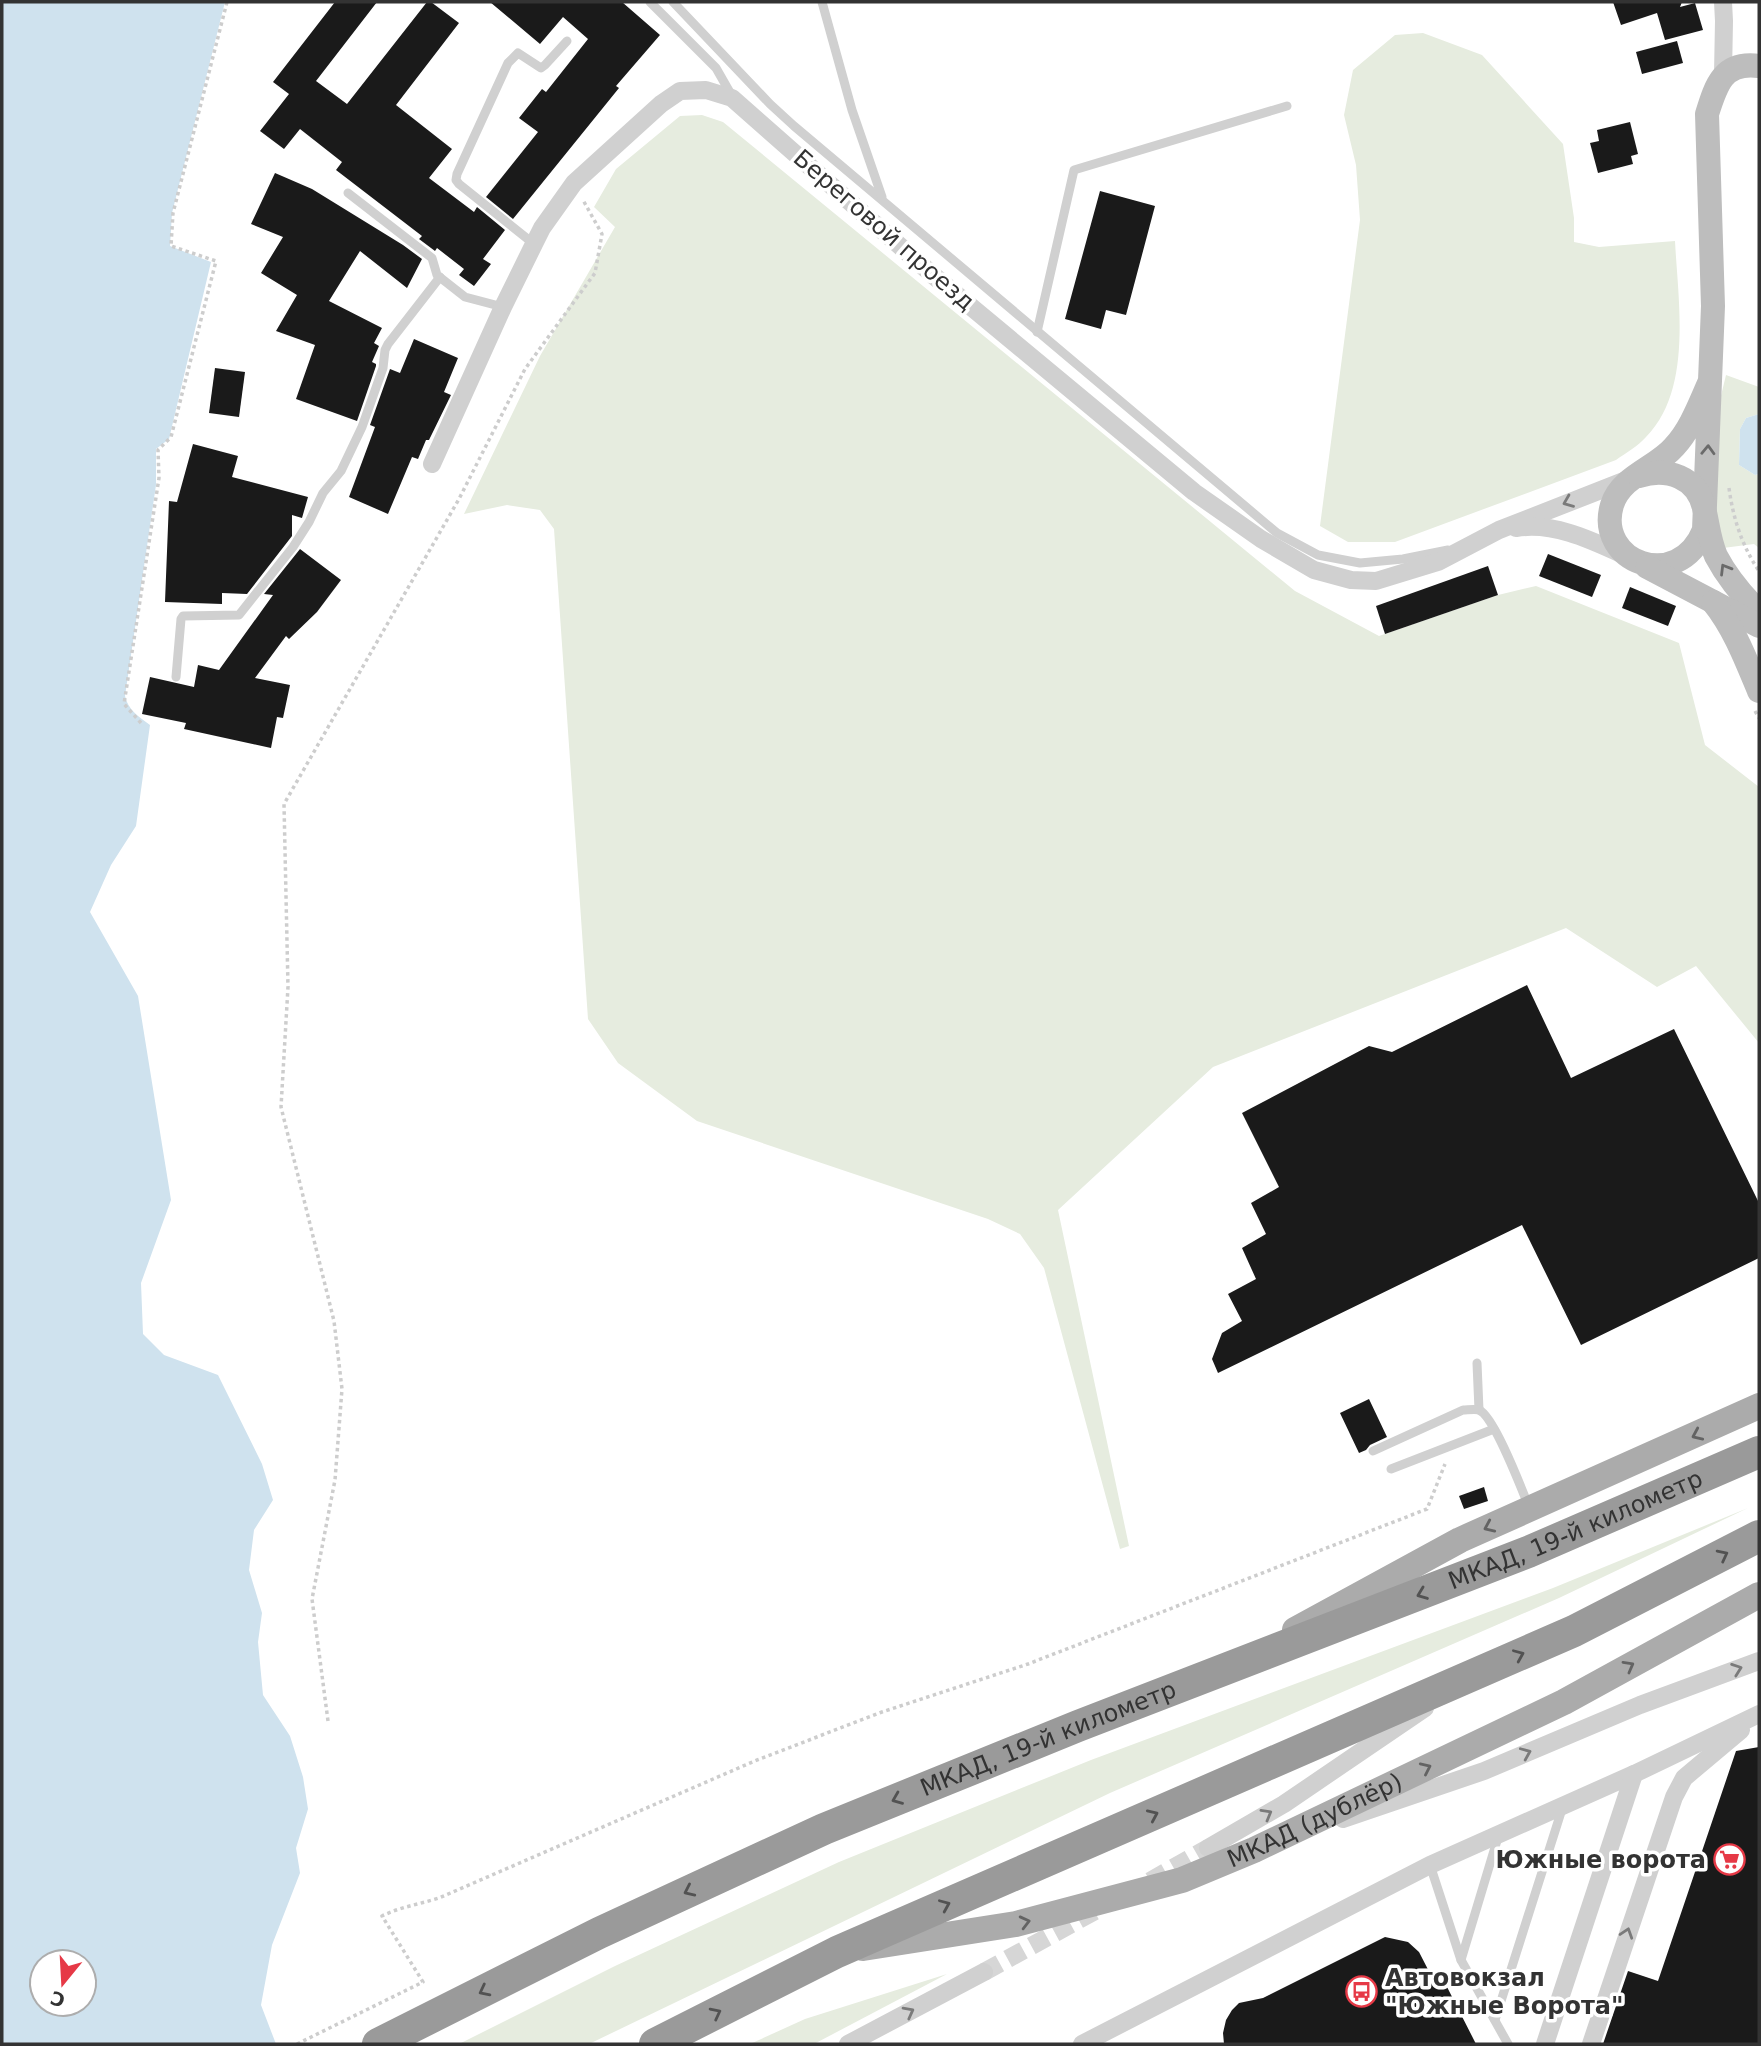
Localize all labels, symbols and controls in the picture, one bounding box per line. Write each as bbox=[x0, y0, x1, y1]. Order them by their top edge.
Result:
street label: Береговой проезд bbox=[788, 144, 980, 316]
one-way arrow bbox=[1700, 444, 1715, 455]
one-way arrow bbox=[1563, 494, 1575, 508]
one-way arrow bbox=[1720, 564, 1733, 577]
one-way arrow bbox=[1692, 1427, 1704, 1441]
street label: МКАД, 19-й километр bbox=[1444, 1464, 1707, 1595]
one-way arrow bbox=[1484, 1519, 1496, 1533]
one-way arrow bbox=[1716, 1549, 1728, 1563]
one-way arrow bbox=[1416, 1585, 1428, 1599]
one-way arrow bbox=[1512, 1650, 1524, 1664]
one-way arrow bbox=[1622, 1661, 1634, 1674]
one-way arrow bbox=[1730, 1663, 1742, 1677]
street label: МКАД, 19-й километр bbox=[916, 1675, 1180, 1802]
one-way arrow bbox=[1518, 1747, 1531, 1761]
one-way arrow bbox=[1419, 1762, 1431, 1776]
street label: МКАД (дублёр) bbox=[1223, 1767, 1407, 1874]
one-way arrow bbox=[891, 1791, 903, 1805]
one-way arrow bbox=[1146, 1809, 1159, 1823]
one-way arrow bbox=[1259, 1809, 1272, 1822]
supermarket icon: Южные ворота bbox=[1712, 1843, 1746, 1877]
place label: Южные ворота bbox=[1496, 1846, 1706, 1874]
one-way arrow bbox=[684, 1883, 696, 1897]
one-way arrow bbox=[938, 1900, 950, 1914]
one-way arrow bbox=[1019, 1916, 1031, 1930]
one-way arrow bbox=[1619, 1927, 1633, 1939]
north arrow bbox=[28, 1948, 98, 2018]
place label: Автовокзал "Южные Ворота" bbox=[1385, 1964, 1624, 2020]
bus stop icon: Автовокзал "Южные Ворота" bbox=[1345, 1975, 1379, 2009]
one-way arrow bbox=[479, 1982, 491, 1996]
text: С bbox=[48, 1987, 68, 2012]
one-way arrow bbox=[901, 2007, 914, 2021]
one-way arrow bbox=[709, 2008, 721, 2022]

